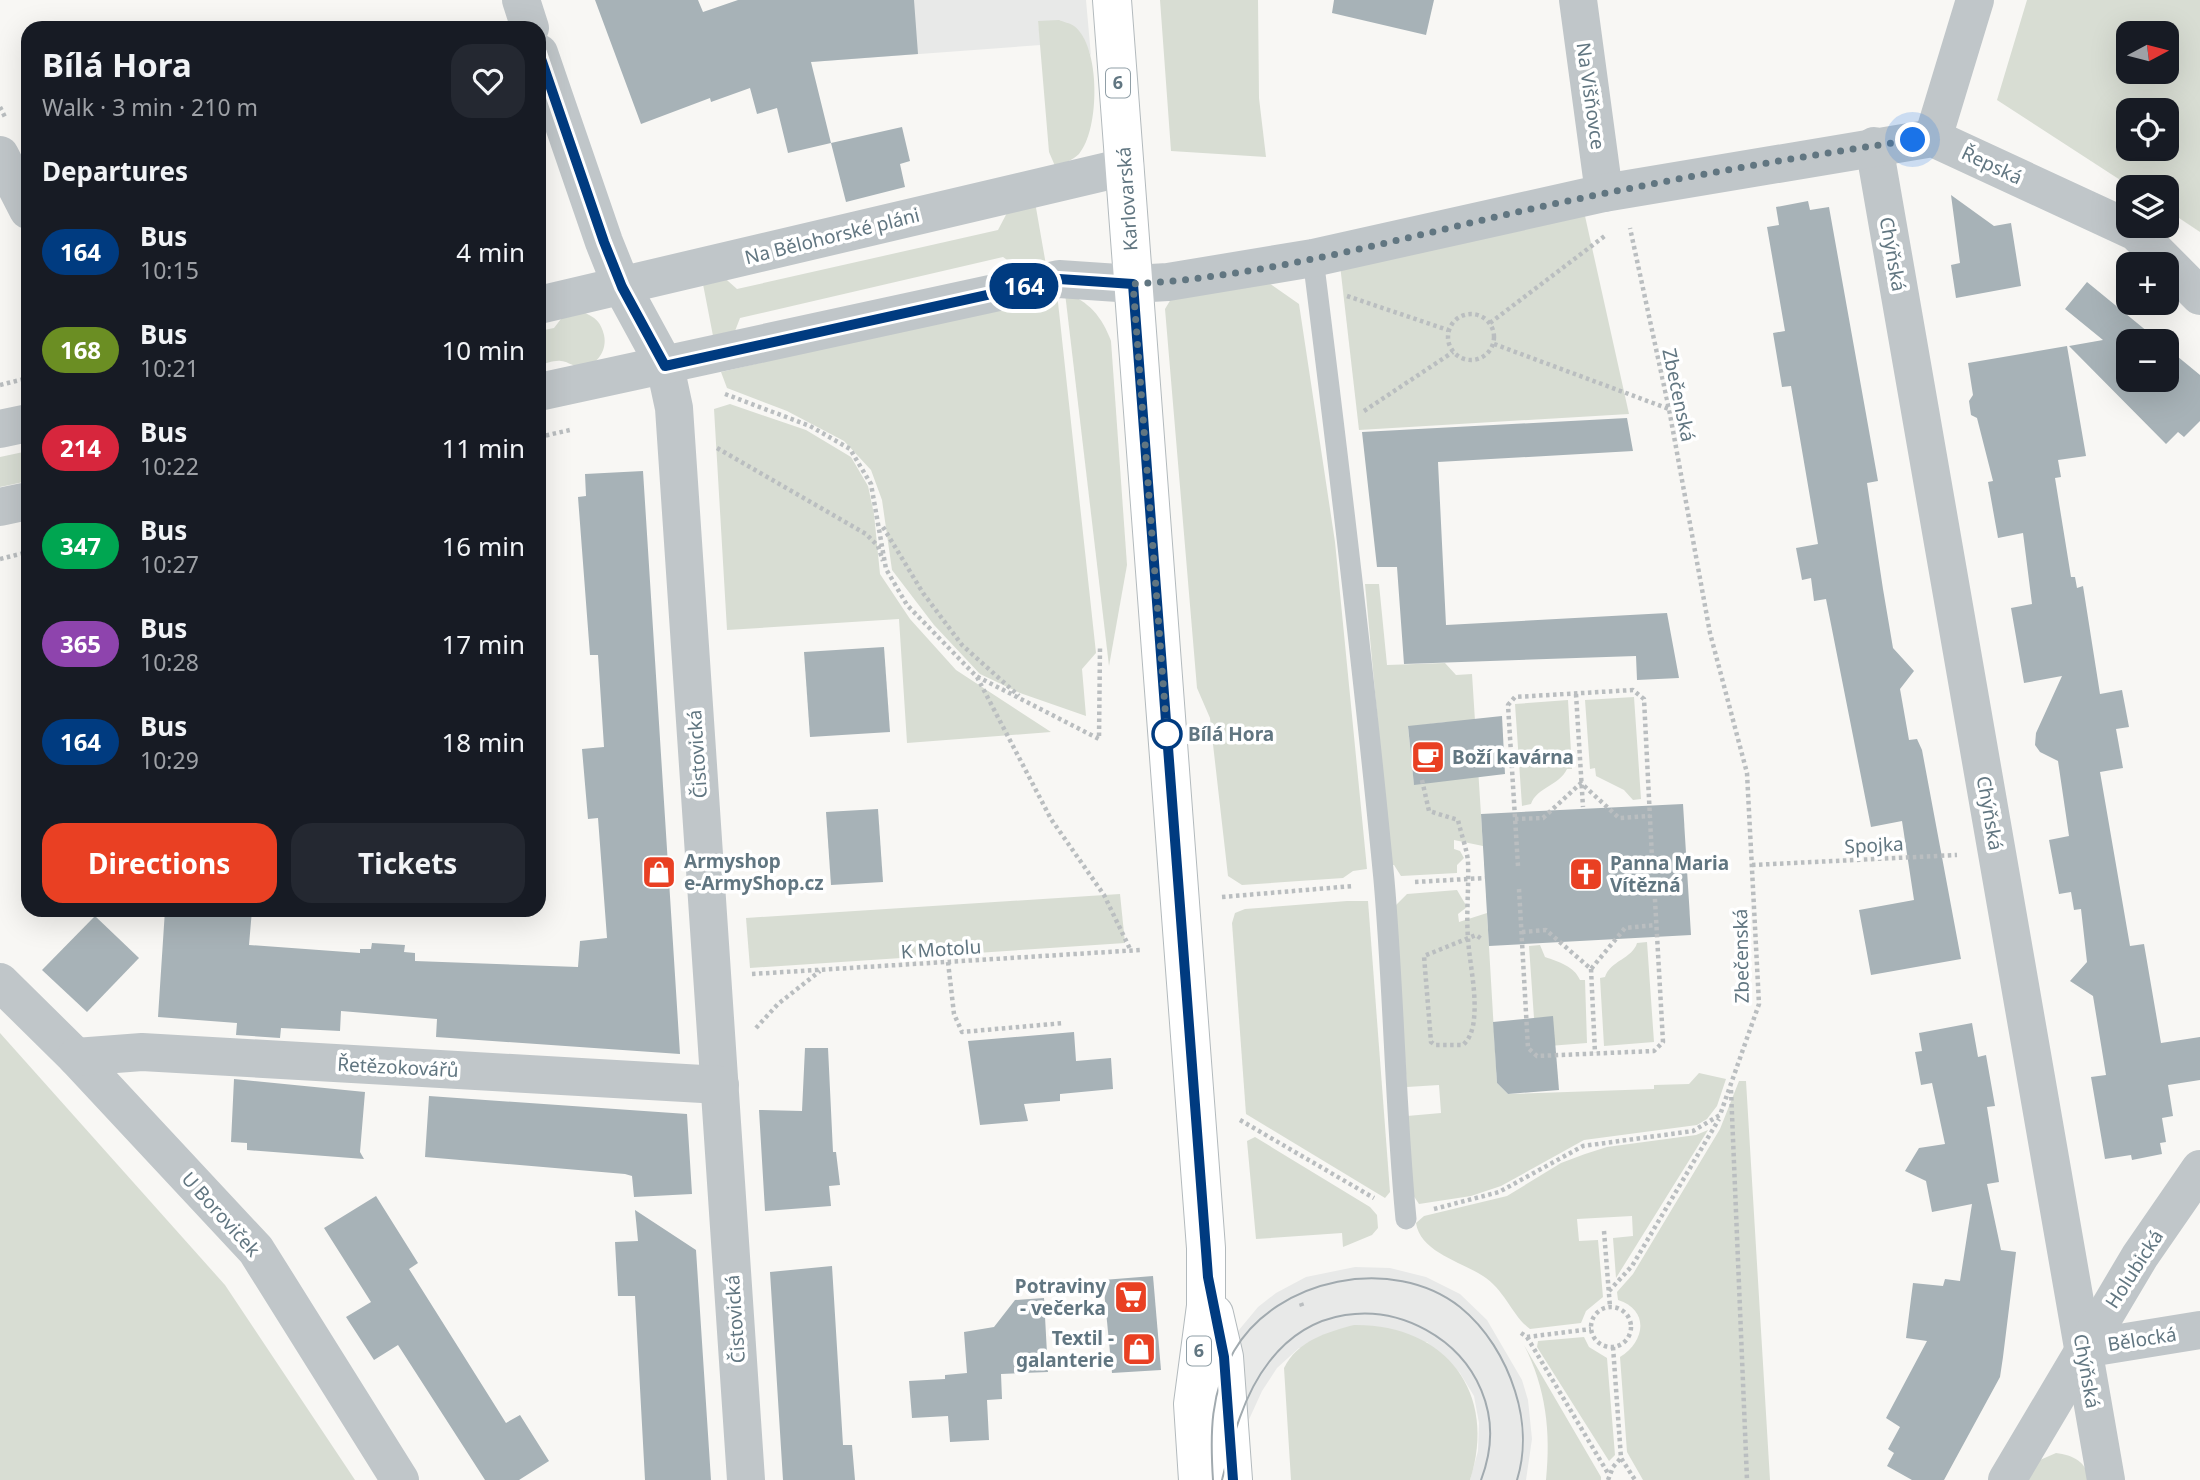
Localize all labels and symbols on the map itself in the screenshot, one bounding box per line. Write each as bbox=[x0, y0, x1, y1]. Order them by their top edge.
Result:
north arrow bbox=[2116, 21, 2179, 84]
street label: Na Višňovce bbox=[1571, 41, 1611, 151]
road number: 6 bbox=[1106, 68, 1130, 98]
your location bbox=[1895, 122, 1930, 157]
street label: Řepská bbox=[1957, 140, 2027, 190]
street label: Karlovarská bbox=[1110, 146, 1144, 252]
street label: Na Bělohorské pláni bbox=[742, 202, 922, 270]
street label: Chýňská bbox=[1874, 215, 1912, 293]
line badge: 164 bbox=[984, 263, 1064, 309]
street label: Zbečenská bbox=[1656, 346, 1702, 444]
street label: Čistovická bbox=[681, 709, 713, 799]
marker: Bílá Hora bbox=[1152, 719, 1182, 749]
place label: Bílá Hora bbox=[1188, 721, 1274, 747]
cafe icon: Boží kavárna bbox=[1409, 738, 1447, 776]
place label: Boží kavárna bbox=[1452, 744, 1574, 770]
street label: Chýňská bbox=[1971, 774, 2009, 852]
street label: Spojka bbox=[1844, 830, 1904, 860]
place label: Armyshop e-ArmyShop.cz bbox=[684, 848, 824, 896]
place label: Panna Maria Vítězná bbox=[1610, 850, 1729, 898]
shop icon: Armyshop e-ArmyShop.cz bbox=[640, 853, 678, 891]
church icon: Panna Maria Vítězná bbox=[1567, 855, 1605, 893]
street label: Zbečenská bbox=[1727, 908, 1755, 1004]
street label: K Motolu bbox=[900, 933, 982, 965]
street label: Řetězokovářů bbox=[337, 1051, 459, 1083]
street label: U Boroviček bbox=[176, 1166, 266, 1262]
street label: Holubická bbox=[2099, 1225, 2169, 1313]
place label: Potraviny - večerka bbox=[1015, 1273, 1106, 1321]
street label: Čistovická bbox=[719, 1274, 751, 1364]
supermarket icon: Potraviny - večerka bbox=[1112, 1278, 1150, 1316]
street label: Bělocká bbox=[2106, 1321, 2178, 1357]
place label: Textil - galanterie bbox=[1016, 1325, 1114, 1373]
shop icon: Textil - galanterie bbox=[1120, 1330, 1158, 1368]
street label: Chýňská bbox=[2068, 1332, 2106, 1410]
road number: 6 bbox=[1187, 1336, 1211, 1366]

